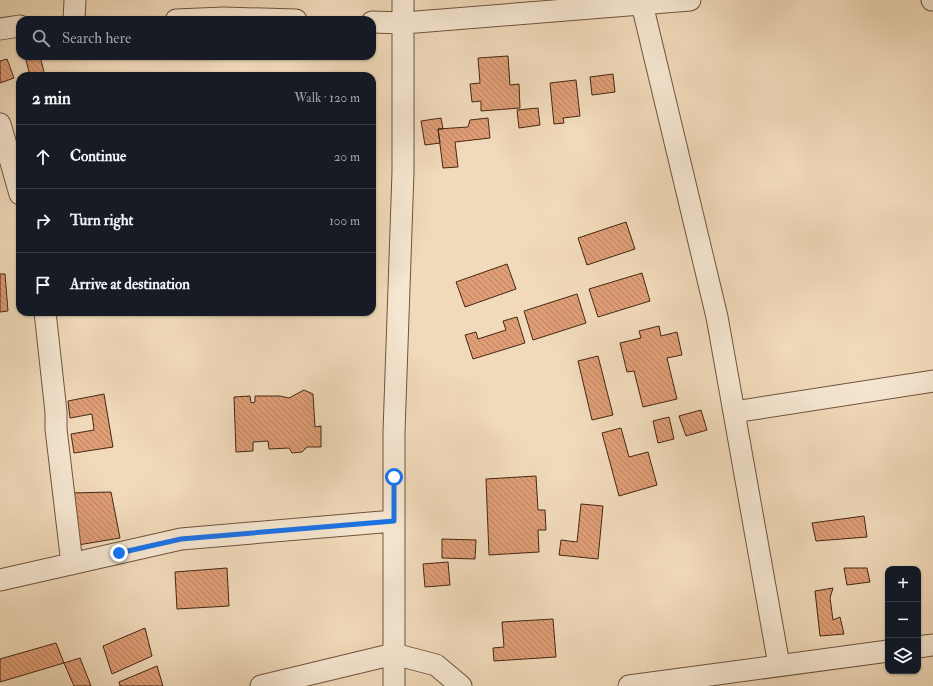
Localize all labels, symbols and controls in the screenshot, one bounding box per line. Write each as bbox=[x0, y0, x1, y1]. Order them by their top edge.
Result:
search box bbox=[16, 16, 376, 60]
icon: search bbox=[30, 27, 52, 49]
text: Search here bbox=[62, 29, 131, 48]
text: 2 min bbox=[32, 88, 71, 109]
text: Walk · 120 m bbox=[294, 90, 360, 106]
icon: ahead bbox=[32, 146, 54, 168]
text: Continue bbox=[70, 147, 126, 166]
text: 20 m bbox=[334, 149, 360, 165]
icon: right bbox=[32, 210, 54, 232]
text: Turn right bbox=[70, 211, 133, 230]
text: 100 m bbox=[329, 213, 360, 229]
icon: arrive bbox=[32, 274, 54, 296]
text: Arrive at destination bbox=[70, 275, 190, 294]
route start bbox=[385, 468, 403, 486]
route end bbox=[110, 544, 128, 562]
map controls bbox=[885, 566, 921, 674]
button: + bbox=[885, 566, 921, 602]
button: − bbox=[885, 602, 921, 638]
button: layers bbox=[885, 638, 921, 674]

